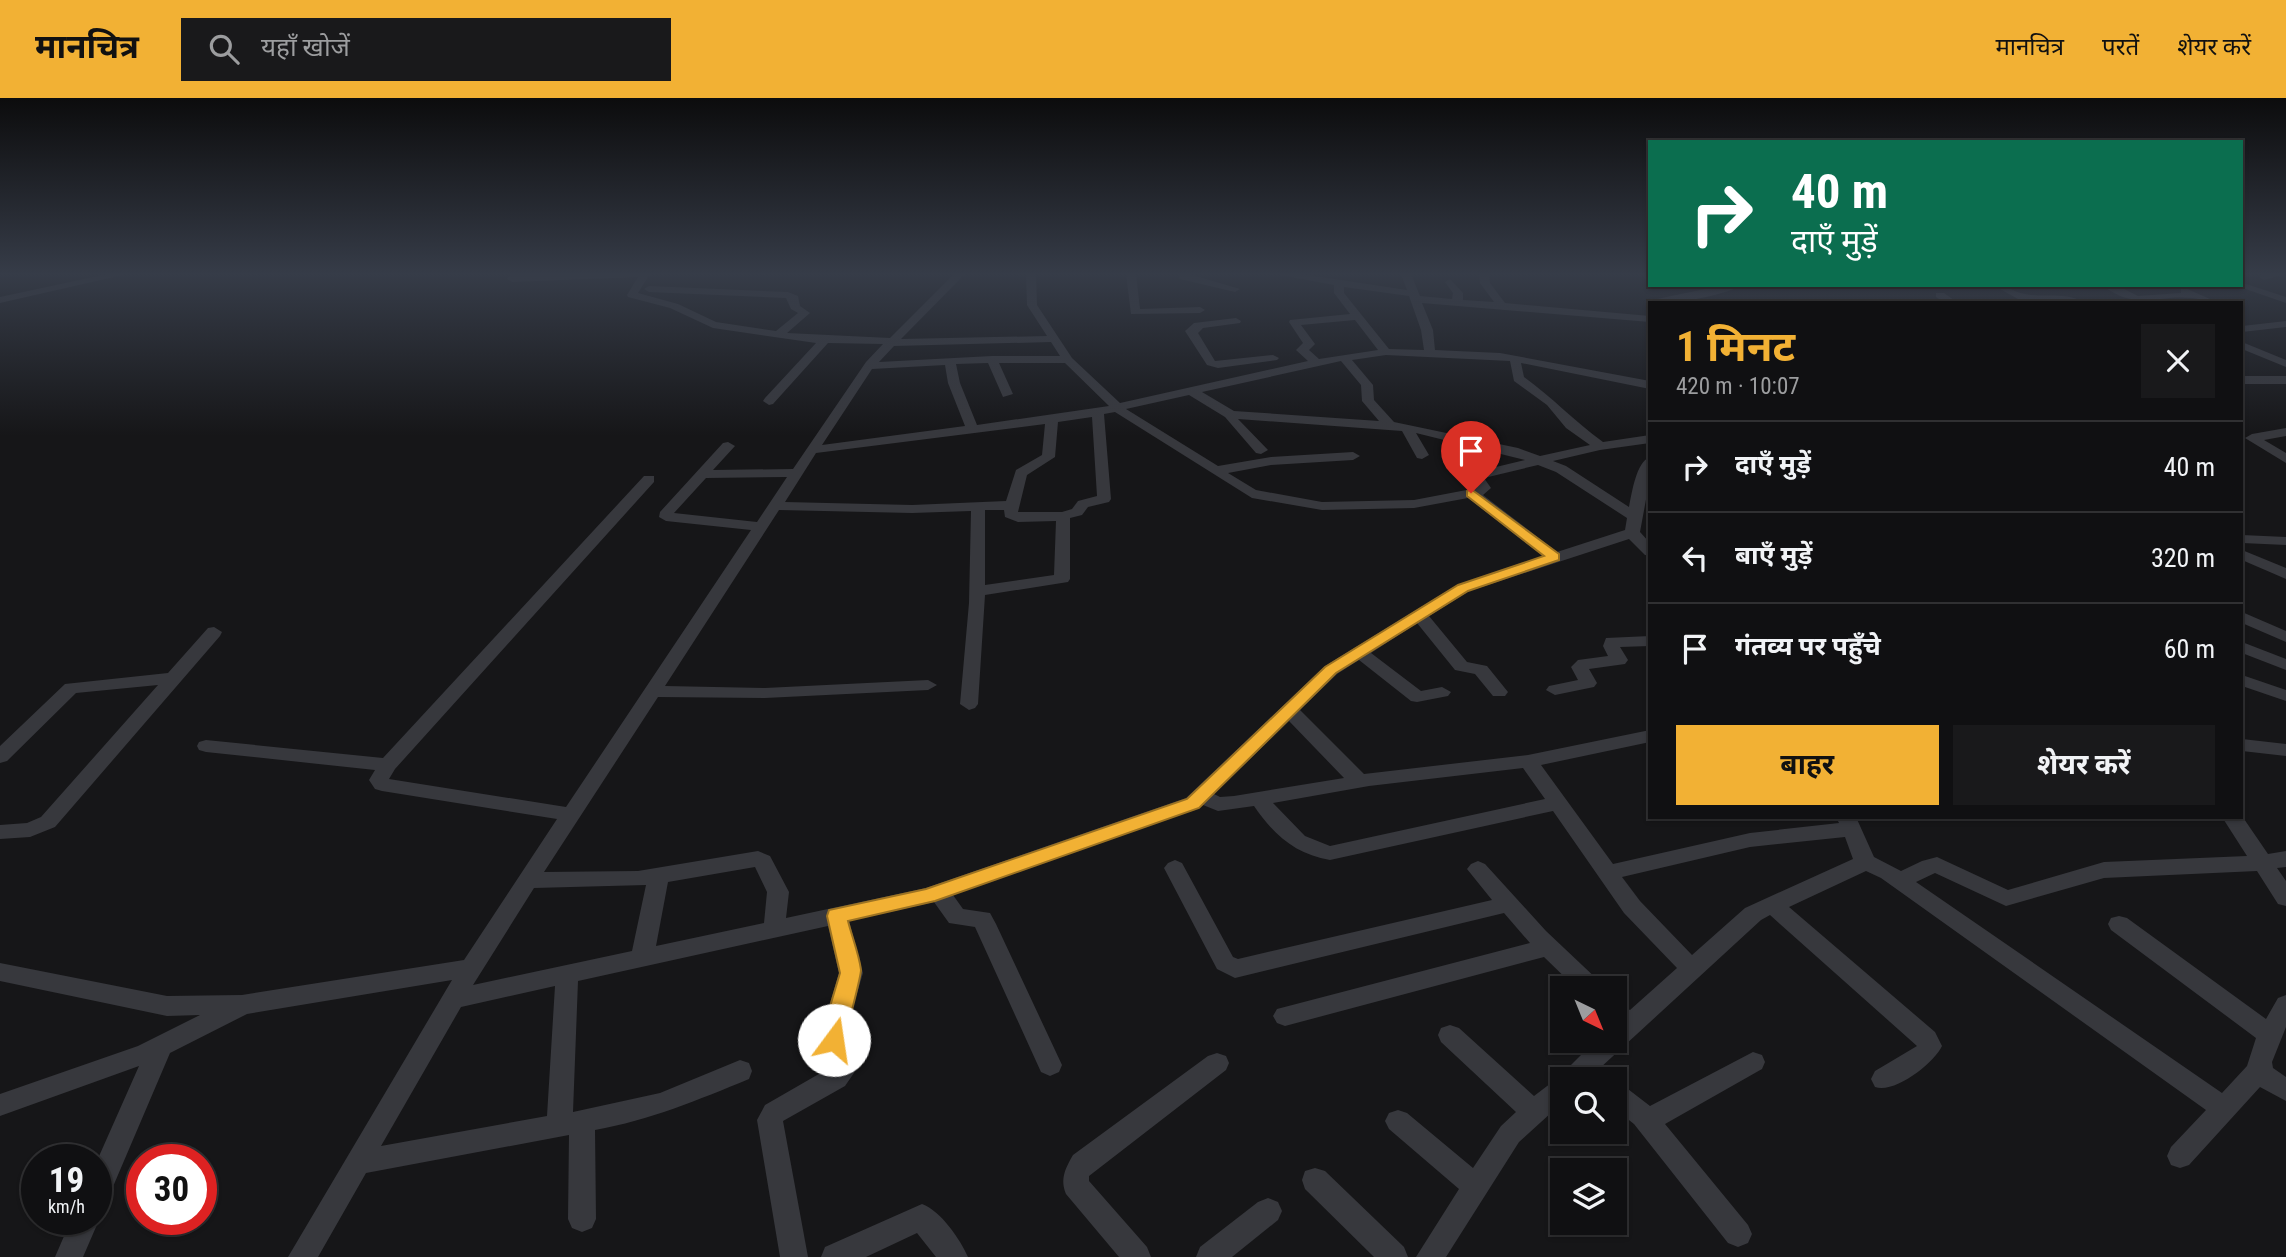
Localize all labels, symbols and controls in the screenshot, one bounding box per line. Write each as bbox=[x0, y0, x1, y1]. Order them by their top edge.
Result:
search box bbox=[181, 18, 671, 81]
text: मानचित्र bbox=[35, 27, 139, 66]
icon: search bbox=[205, 30, 243, 68]
text: यहाँ खोजें bbox=[261, 32, 350, 62]
text: मानचित्र bbox=[1995, 33, 2064, 61]
text: परतें bbox=[2102, 33, 2139, 61]
text: शेयर करें bbox=[2177, 33, 2251, 61]
text: 40 m bbox=[1791, 163, 1888, 220]
icon: right bbox=[1676, 168, 1767, 259]
text: दाएँ मुड़ें bbox=[1791, 222, 1878, 260]
text: 1 मिनट bbox=[1676, 322, 1795, 371]
button: close bbox=[2141, 324, 2215, 398]
text: 420 m · 10:07 bbox=[1676, 373, 1800, 400]
pin bbox=[1441, 421, 1501, 493]
icon: arrive bbox=[1452, 432, 1490, 470]
icon: right bbox=[1676, 448, 1714, 486]
text: दाएँ मुड़ें bbox=[1735, 449, 1811, 479]
text: 40 m bbox=[2164, 452, 2215, 482]
icon: left bbox=[1676, 539, 1714, 577]
text: बाएँ मुड़ें bbox=[1735, 540, 1812, 570]
text: 320 m bbox=[2151, 543, 2215, 573]
icon: arrive bbox=[1676, 630, 1714, 668]
text: गंतव्य पर पहुँचे bbox=[1735, 631, 1881, 661]
text: 60 m bbox=[2164, 634, 2215, 664]
button: बाहर bbox=[1676, 725, 1939, 805]
button: शेयर करें bbox=[1953, 725, 2215, 805]
north arrow bbox=[1550, 976, 1628, 1054]
map controls bbox=[1550, 976, 1627, 1235]
position arrow bbox=[797, 1003, 871, 1077]
button: search bbox=[1550, 1067, 1627, 1144]
speed limit sign: 30 bbox=[126, 1144, 217, 1235]
button: layers bbox=[1550, 1158, 1627, 1235]
text: 19 bbox=[49, 1160, 84, 1201]
text: km/h bbox=[48, 1196, 85, 1217]

